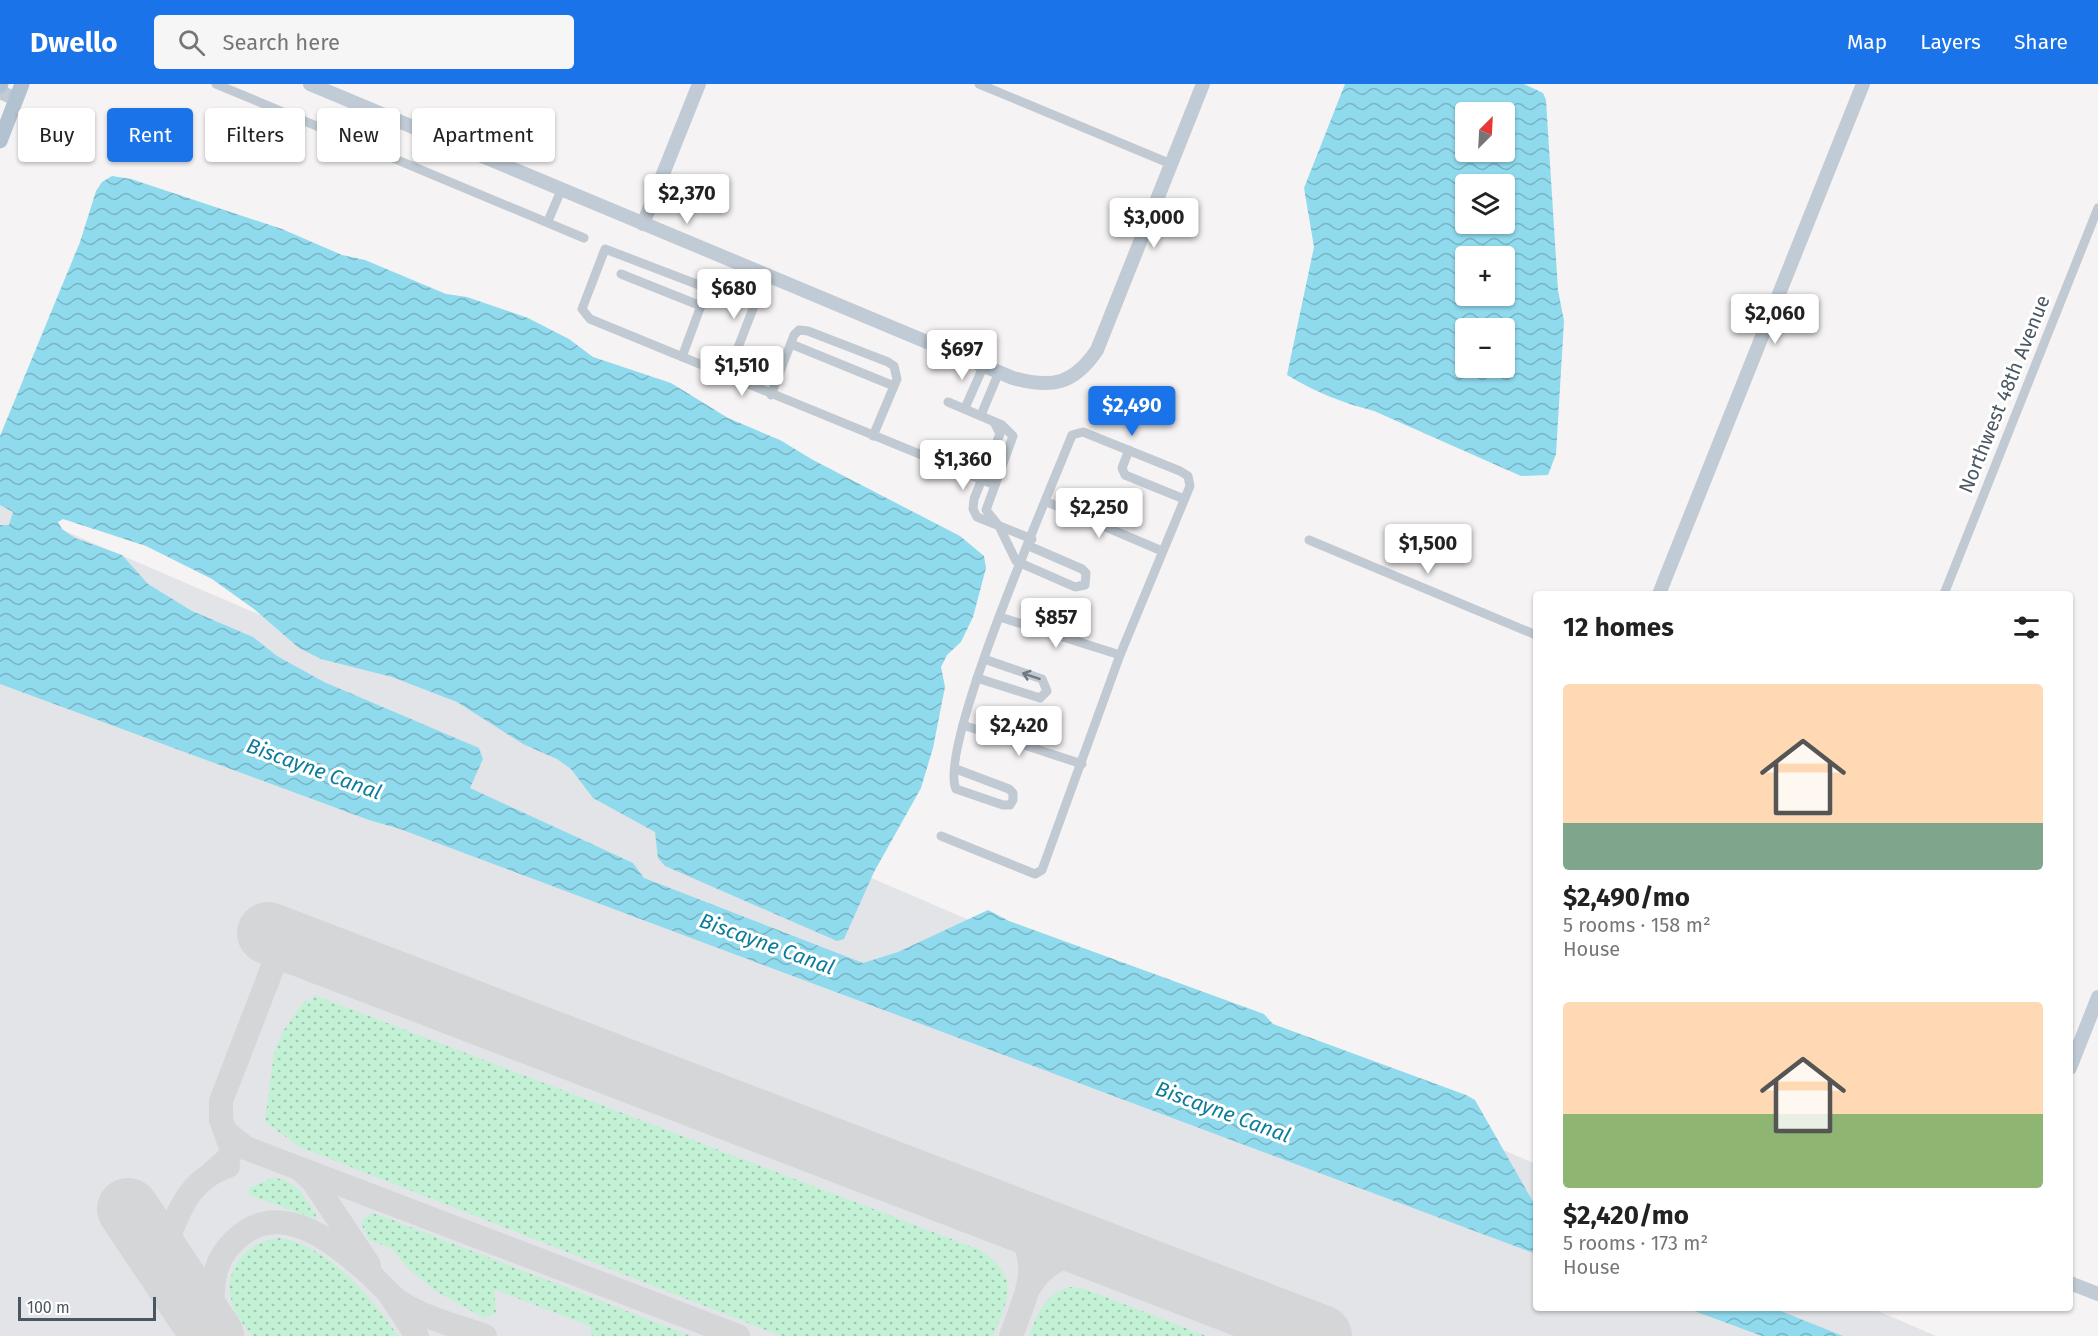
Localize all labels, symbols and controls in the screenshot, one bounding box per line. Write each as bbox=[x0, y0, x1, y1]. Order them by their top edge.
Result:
search box bbox=[154, 15, 574, 69]
text: Dwello bbox=[30, 26, 118, 59]
icon: search bbox=[175, 26, 208, 59]
text: Search here bbox=[223, 29, 340, 56]
text: Map bbox=[1847, 29, 1887, 55]
text: Layers bbox=[1920, 29, 1981, 55]
text: Share bbox=[2014, 29, 2068, 55]
north arrow bbox=[1455, 102, 1515, 162]
map controls bbox=[1455, 102, 1515, 378]
chip: Buy bbox=[18, 108, 95, 162]
chip: Rent bbox=[107, 108, 193, 162]
chip: Filters bbox=[205, 108, 305, 162]
chip: New bbox=[317, 108, 400, 162]
chip: Apartment bbox=[412, 108, 555, 162]
pin: $2,370 bbox=[638, 174, 736, 225]
button: layers bbox=[1455, 174, 1515, 234]
text: $2,370 bbox=[658, 181, 716, 205]
pin: $3,000 bbox=[1105, 198, 1203, 249]
text: $3,000 bbox=[1124, 205, 1185, 229]
button: + bbox=[1455, 246, 1515, 306]
pin: $680 bbox=[698, 269, 770, 320]
text: $680 bbox=[711, 276, 757, 300]
street label: Northwest 48th Avenue bbox=[1953, 292, 2055, 496]
pin: $2,060 bbox=[1726, 294, 1824, 345]
text: $2,060 bbox=[1745, 301, 1805, 325]
button: − bbox=[1455, 318, 1515, 378]
pin: $697 bbox=[926, 330, 998, 381]
text: $697 bbox=[941, 337, 983, 361]
pin: $1,510 bbox=[693, 346, 791, 397]
text: $1,510 bbox=[714, 353, 770, 377]
pin: $2,490 bbox=[1083, 386, 1181, 437]
text: $2,490 bbox=[1102, 393, 1162, 417]
pin: $1,360 bbox=[914, 440, 1012, 491]
text: $1,360 bbox=[934, 447, 992, 471]
pin: $2,250 bbox=[1050, 488, 1148, 539]
text: $2,250 bbox=[1070, 495, 1128, 519]
pin: $1,500 bbox=[1379, 524, 1477, 575]
text: $1,500 bbox=[1399, 531, 1457, 555]
pin: $857 bbox=[1020, 598, 1092, 649]
text: $857 bbox=[1035, 605, 1077, 629]
icon: filters bbox=[2010, 611, 2043, 644]
text: 12 homes bbox=[1563, 612, 1674, 643]
one-way arrow bbox=[1022, 669, 1041, 680]
pin: $2,420 bbox=[970, 706, 1068, 757]
text: $2,420 bbox=[990, 713, 1048, 737]
icon: home bbox=[1749, 723, 1857, 831]
water label: Biscayne Canal bbox=[243, 733, 385, 805]
text: $2,490/mo bbox=[1563, 882, 1690, 913]
water label: Biscayne Canal bbox=[696, 908, 838, 980]
text: 5 rooms · 158 m² bbox=[1563, 913, 1711, 937]
text: House bbox=[1563, 937, 1620, 961]
icon: home bbox=[1749, 1041, 1857, 1149]
water label: Biscayne Canal bbox=[1152, 1076, 1294, 1148]
text: $2,420/mo bbox=[1563, 1200, 1689, 1231]
text: 5 rooms · 173 m² bbox=[1563, 1231, 1708, 1255]
text: House bbox=[1563, 1255, 1620, 1279]
scale bar bbox=[18, 1294, 156, 1322]
text: 100 m bbox=[27, 1298, 70, 1317]

